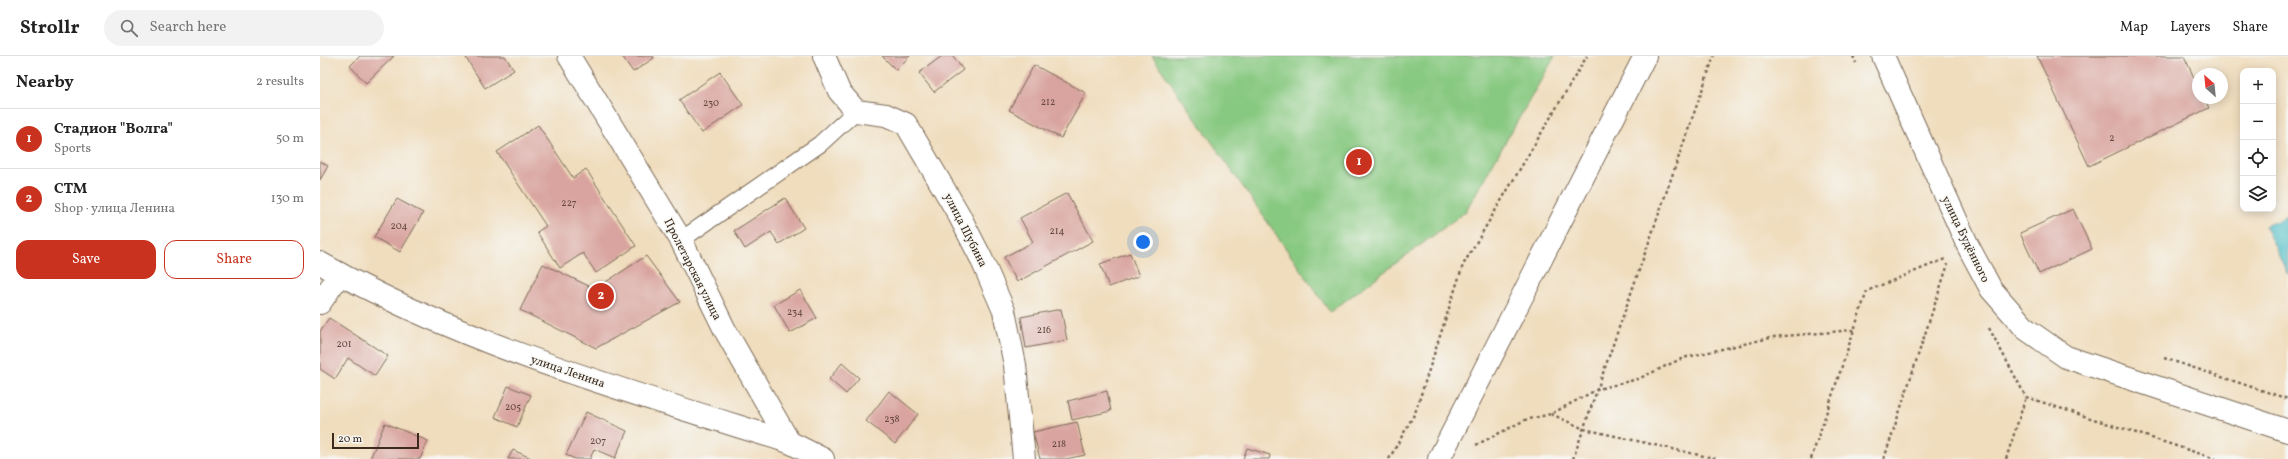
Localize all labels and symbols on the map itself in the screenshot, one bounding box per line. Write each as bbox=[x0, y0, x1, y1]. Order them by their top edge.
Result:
north arrow bbox=[2192, 68, 2228, 104]
house number: 212 bbox=[1041, 95, 1055, 109]
house number: 230 bbox=[703, 96, 719, 110]
house number: 2 bbox=[2109, 131, 2115, 145]
pin: 1 bbox=[1346, 147, 1372, 177]
street label: улица Шубина bbox=[940, 191, 991, 270]
street label: улица Будённого bbox=[1937, 194, 1993, 285]
house number: 227 bbox=[561, 196, 577, 210]
street label: Пролетарская улица bbox=[659, 216, 725, 323]
house number: 204 bbox=[391, 219, 408, 233]
house number: 214 bbox=[1049, 224, 1065, 238]
your location bbox=[1133, 232, 1153, 252]
pin: 2 bbox=[588, 281, 614, 311]
house number: 234 bbox=[787, 305, 803, 319]
house number: 216 bbox=[1037, 323, 1051, 337]
house number: 201 bbox=[336, 337, 352, 351]
street label: улица Ленина bbox=[528, 352, 607, 392]
house number: 205 bbox=[505, 400, 521, 414]
house number: 238 bbox=[884, 412, 900, 426]
scale bar bbox=[332, 431, 419, 450]
house number: 207 bbox=[590, 434, 606, 448]
house number: 218 bbox=[1052, 437, 1066, 451]

